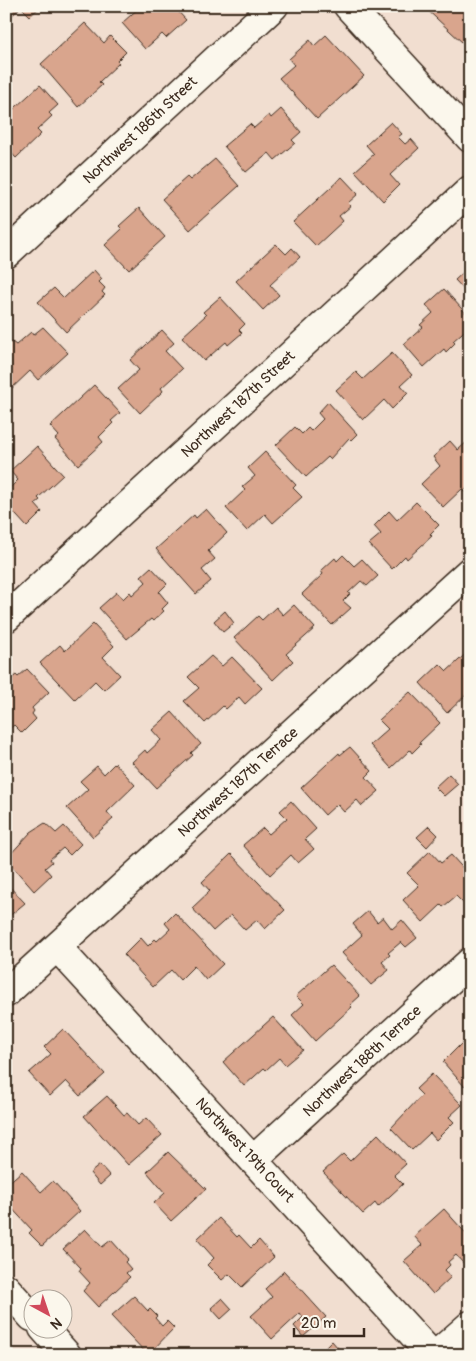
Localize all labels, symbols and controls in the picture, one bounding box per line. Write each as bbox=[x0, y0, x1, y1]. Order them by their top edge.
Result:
street label: Northwest 186th Street bbox=[79, 72, 202, 188]
street label: Northwest 187th Street bbox=[178, 346, 300, 462]
street label: Northwest 187th Terrace bbox=[174, 723, 303, 841]
street label: Northwest 188th Terrace bbox=[299, 1001, 426, 1121]
street label: Northwest 19th Court bbox=[191, 1094, 299, 1207]
north arrow bbox=[22, 1288, 72, 1338]
scale bar bbox=[294, 1306, 364, 1338]
text: N bbox=[47, 1314, 65, 1333]
text: 20 m bbox=[301, 1314, 336, 1333]

